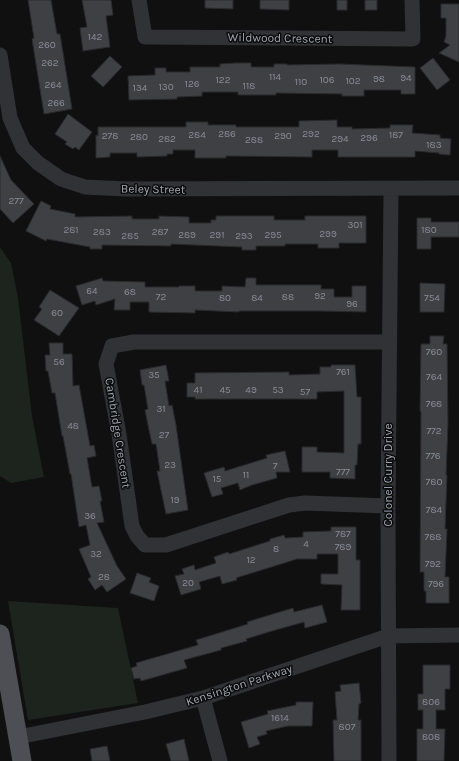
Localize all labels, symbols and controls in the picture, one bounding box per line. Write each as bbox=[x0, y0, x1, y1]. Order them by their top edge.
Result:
street label: Wildwood Crescent bbox=[227, 30, 333, 46]
house number: 142 bbox=[88, 31, 103, 43]
house number: 260 bbox=[38, 39, 56, 51]
house number: 262 bbox=[41, 57, 59, 69]
house number: 114 bbox=[269, 71, 282, 83]
house number: 94 bbox=[400, 72, 412, 84]
house number: 98 bbox=[373, 73, 385, 85]
house number: 122 bbox=[216, 74, 231, 86]
house number: 106 bbox=[320, 74, 335, 86]
house number: 102 bbox=[345, 75, 361, 87]
house number: 110 bbox=[295, 76, 307, 88]
house number: 126 bbox=[185, 78, 200, 90]
house number: 264 bbox=[44, 79, 62, 91]
house number: 118 bbox=[243, 80, 255, 92]
house number: 130 bbox=[158, 81, 174, 93]
house number: 134 bbox=[133, 82, 148, 94]
house number: 266 bbox=[47, 97, 65, 109]
house number: 286 bbox=[218, 128, 236, 140]
house number: 292 bbox=[302, 128, 320, 140]
house number: 284 bbox=[188, 129, 206, 141]
house number: 187 bbox=[389, 129, 403, 141]
house number: 278 bbox=[102, 130, 118, 142]
house number: 290 bbox=[274, 130, 292, 142]
house number: 280 bbox=[130, 131, 148, 143]
house number: 296 bbox=[360, 132, 378, 144]
house number: 282 bbox=[158, 133, 176, 145]
house number: 294 bbox=[331, 133, 349, 145]
house number: 288 bbox=[245, 134, 263, 146]
house number: 183 bbox=[426, 139, 442, 151]
street label: Beley Street bbox=[121, 181, 186, 197]
house number: 277 bbox=[8, 195, 24, 207]
house number: 301 bbox=[347, 219, 363, 231]
house number: 281 bbox=[63, 224, 79, 236]
house number: 180 bbox=[421, 224, 437, 236]
house number: 283 bbox=[93, 226, 111, 238]
house number: 287 bbox=[152, 226, 169, 238]
house number: 299 bbox=[319, 228, 337, 240]
house number: 289 bbox=[178, 229, 196, 241]
house number: 291 bbox=[210, 229, 224, 241]
house number: 295 bbox=[264, 229, 282, 241]
house number: 285 bbox=[121, 230, 139, 242]
house number: 293 bbox=[235, 230, 253, 242]
house number: 64 bbox=[86, 285, 98, 297]
house number: 68 bbox=[124, 286, 136, 298]
house number: 92 bbox=[314, 290, 326, 302]
house number: 72 bbox=[156, 291, 166, 303]
house number: 88 bbox=[282, 291, 294, 303]
house number: 80 bbox=[219, 292, 231, 304]
house number: 84 bbox=[251, 292, 263, 304]
house number: 754 bbox=[424, 292, 440, 304]
house number: 96 bbox=[346, 298, 358, 310]
house number: 60 bbox=[51, 307, 63, 319]
house number: 760 bbox=[426, 346, 442, 358]
house number: 56 bbox=[53, 356, 65, 368]
house number: 761 bbox=[336, 366, 350, 378]
house number: 35 bbox=[148, 369, 160, 381]
house number: 764 bbox=[426, 371, 442, 383]
street label: Cambridge Crescent bbox=[102, 377, 134, 490]
house number: 41 bbox=[194, 384, 202, 396]
house number: 45 bbox=[219, 384, 231, 396]
house number: 49 bbox=[245, 384, 257, 396]
house number: 53 bbox=[272, 384, 284, 396]
house number: 57 bbox=[300, 386, 310, 398]
house number: 768 bbox=[426, 398, 442, 410]
house number: 31 bbox=[156, 403, 166, 415]
house number: 48 bbox=[67, 420, 79, 432]
street label: Colonel Curry Drive bbox=[381, 423, 395, 527]
house number: 772 bbox=[426, 425, 442, 437]
house number: 27 bbox=[159, 429, 170, 441]
house number: 776 bbox=[425, 450, 441, 462]
house number: 23 bbox=[164, 459, 176, 471]
house number: 7 bbox=[273, 460, 278, 472]
house number: 777 bbox=[336, 466, 350, 478]
house number: 11 bbox=[243, 469, 249, 481]
house number: 15 bbox=[213, 473, 222, 485]
house number: 780 bbox=[426, 476, 442, 488]
house number: 19 bbox=[170, 494, 180, 506]
house number: 784 bbox=[426, 504, 443, 516]
house number: 36 bbox=[84, 510, 96, 522]
house number: 787 bbox=[335, 528, 351, 540]
house number: 788 bbox=[425, 531, 442, 543]
house number: 4 bbox=[303, 538, 309, 550]
house number: 789 bbox=[335, 541, 352, 553]
house number: 8 bbox=[273, 543, 279, 555]
house number: 32 bbox=[90, 548, 102, 560]
house number: 12 bbox=[246, 554, 256, 566]
house number: 792 bbox=[425, 558, 441, 570]
house number: 28 bbox=[98, 571, 110, 583]
house number: 20 bbox=[182, 577, 194, 589]
house number: 796 bbox=[428, 578, 444, 590]
street label: Kensington Parkway bbox=[184, 661, 294, 709]
house number: 806 bbox=[422, 696, 440, 708]
house number: 1614 bbox=[271, 712, 289, 724]
house number: 807 bbox=[339, 721, 356, 733]
house number: 808 bbox=[422, 731, 440, 743]

